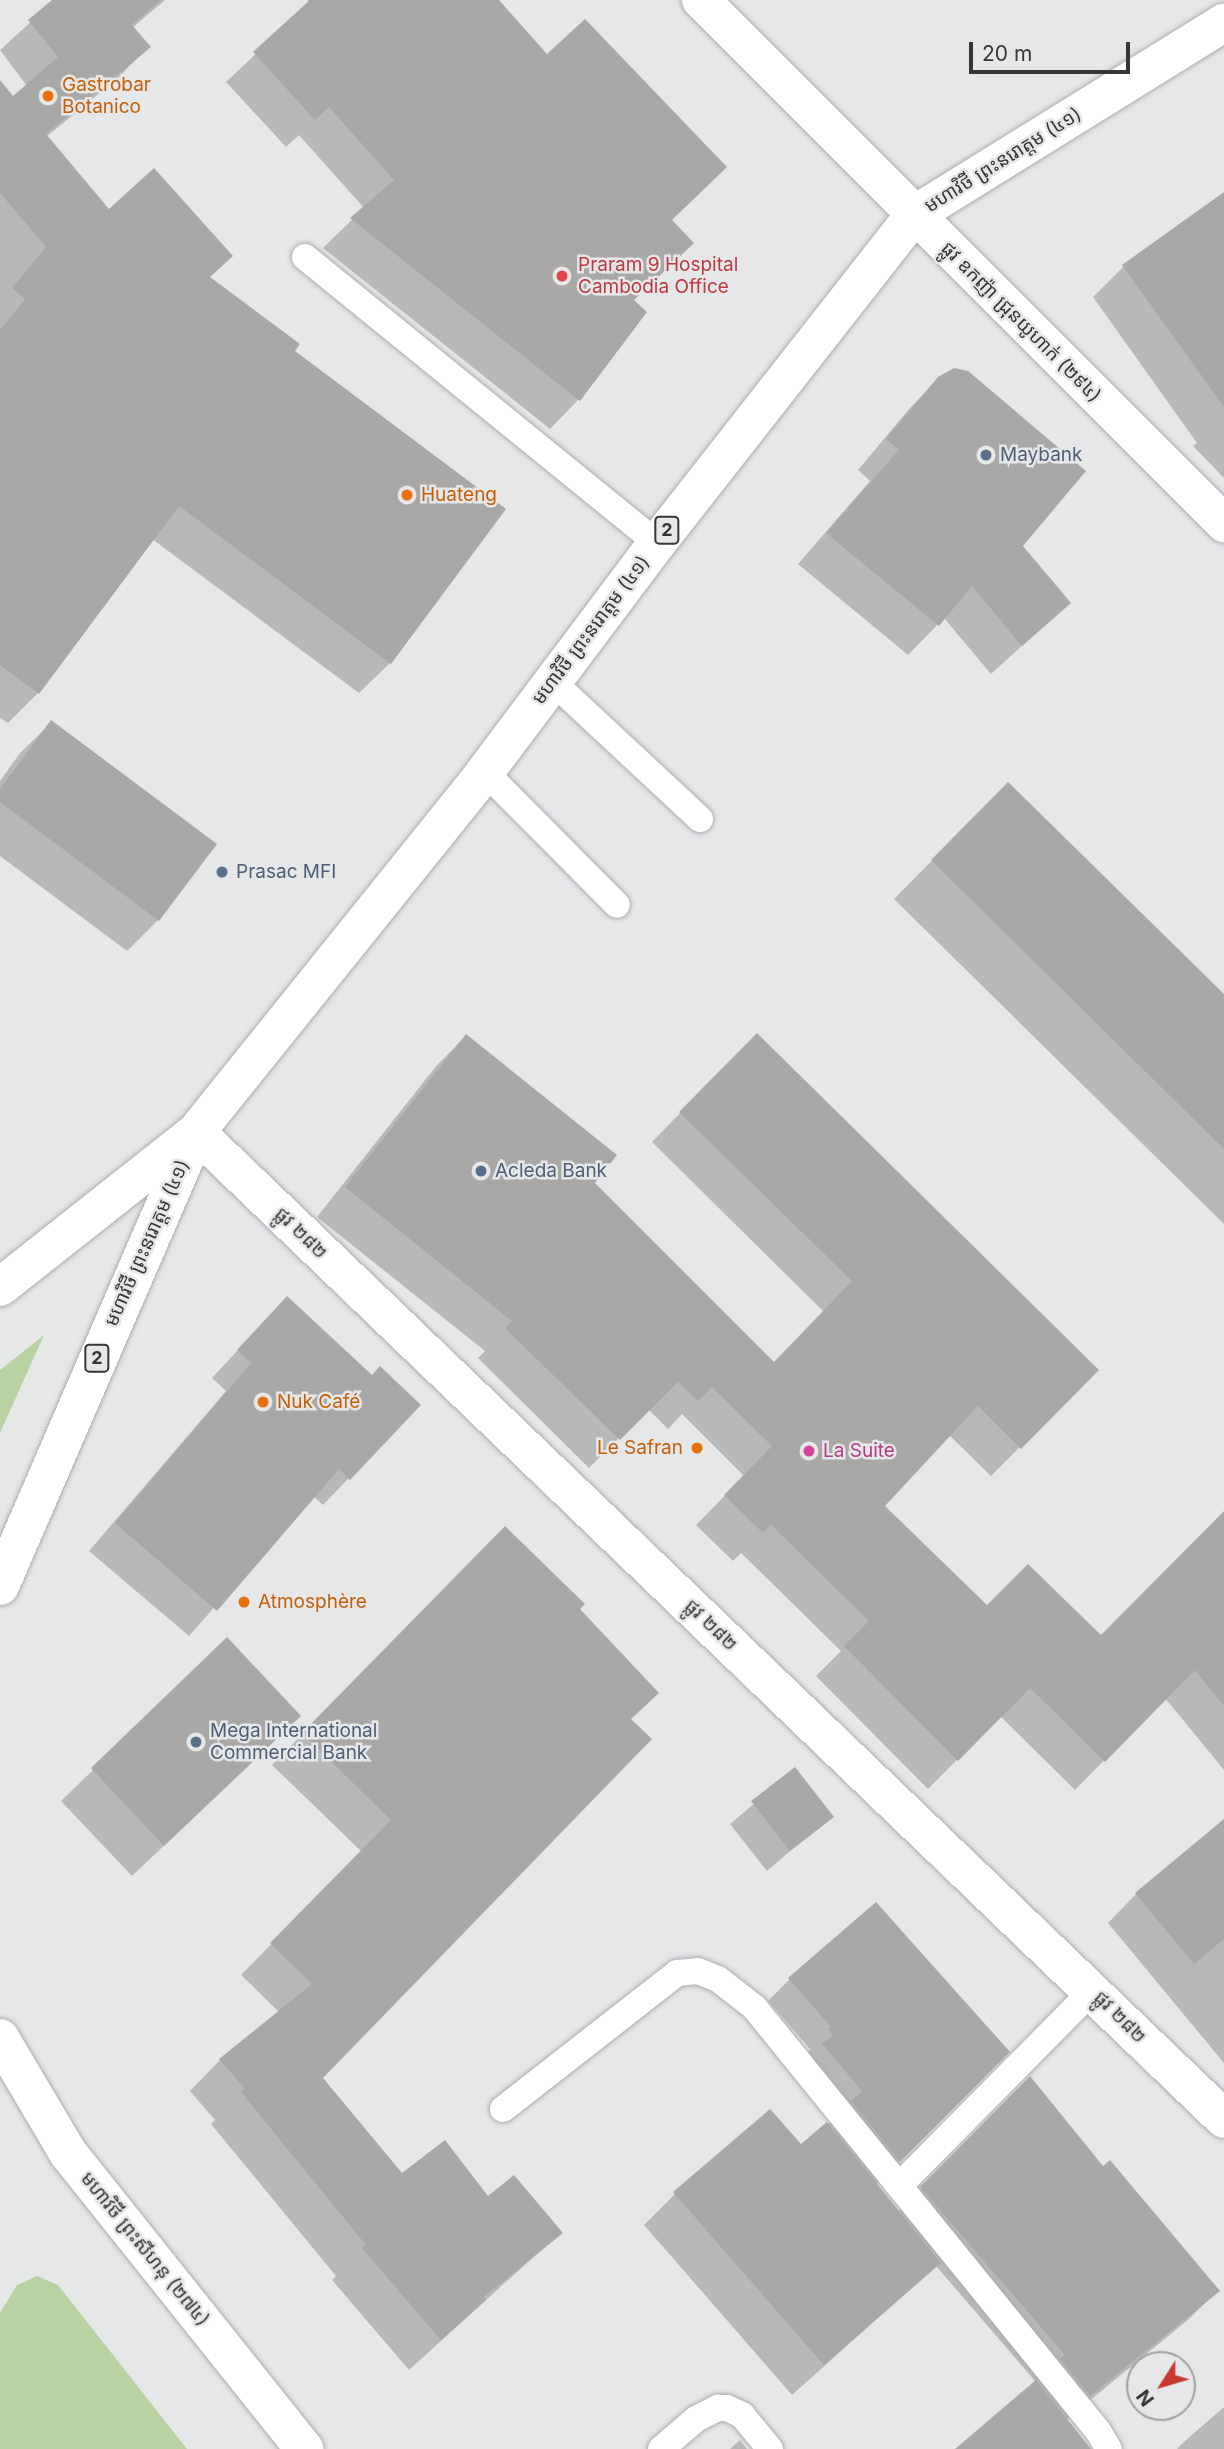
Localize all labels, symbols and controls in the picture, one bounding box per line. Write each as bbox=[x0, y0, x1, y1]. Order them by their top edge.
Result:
scale bar bbox=[972, 28, 1133, 72]
text: 20 m bbox=[982, 41, 1032, 66]
place label: Gastrobar Botanico bbox=[62, 74, 151, 118]
marker: Gastrobar Botanico bbox=[40, 88, 56, 104]
street label: មហាវិថី ព្រះនរោត្តម (៤១) bbox=[921, 103, 1085, 217]
street label: ផ្លូវ ឧកញ៉ា ជ្រុនយូហាក់ (២៩៤) bbox=[936, 237, 1106, 407]
place label: Praram 9 Hospital Cambodia Office bbox=[578, 254, 738, 298]
marker: Praram 9 Hospital Cambodia Office bbox=[552, 266, 572, 286]
place label: Maybank bbox=[1000, 444, 1082, 466]
marker: Maybank bbox=[978, 447, 994, 463]
place label: Huateng bbox=[421, 484, 497, 506]
marker: Huateng bbox=[399, 487, 415, 503]
road number: 2 bbox=[653, 516, 681, 544]
street label: មហាវិថី ព្រះនរោត្តម (៤១) bbox=[528, 551, 654, 709]
place label: Prasac MFI bbox=[236, 861, 336, 883]
marker: Prasac MFI bbox=[214, 864, 230, 880]
street label: មហាវិថី ព្រះនរោត្តម (៤១) bbox=[100, 1156, 194, 1330]
place label: Acleda Bank bbox=[495, 1160, 607, 1182]
marker: Acleda Bank bbox=[473, 1163, 489, 1179]
street label: ផ្លូវ ២៨២ bbox=[270, 1202, 332, 1264]
road number: 2 bbox=[83, 1344, 111, 1372]
place label: Nuk Café bbox=[277, 1391, 360, 1413]
marker: Nuk Café bbox=[255, 1394, 271, 1410]
place label: Le Safran bbox=[597, 1437, 683, 1459]
marker: Le Safran bbox=[689, 1440, 705, 1456]
place label: La Suite bbox=[823, 1440, 895, 1462]
marker: La Suite bbox=[801, 1443, 817, 1459]
place label: Atmosphère bbox=[258, 1591, 367, 1613]
marker: Atmosphère bbox=[236, 1594, 252, 1610]
street label: ផ្លូវ ២៨២ bbox=[680, 1594, 742, 1656]
place label: Mega International Commercial Bank bbox=[210, 1720, 377, 1764]
marker: Mega International Commercial Bank bbox=[188, 1734, 204, 1750]
street label: ផ្លូវ ២៨២ bbox=[1089, 1986, 1151, 2048]
street label: មហាវិថី ព្រះសីហនុ (២៧៤) bbox=[76, 2167, 214, 2331]
north arrow bbox=[1126, 2351, 1196, 2421]
text: N bbox=[1132, 2385, 1159, 2410]

